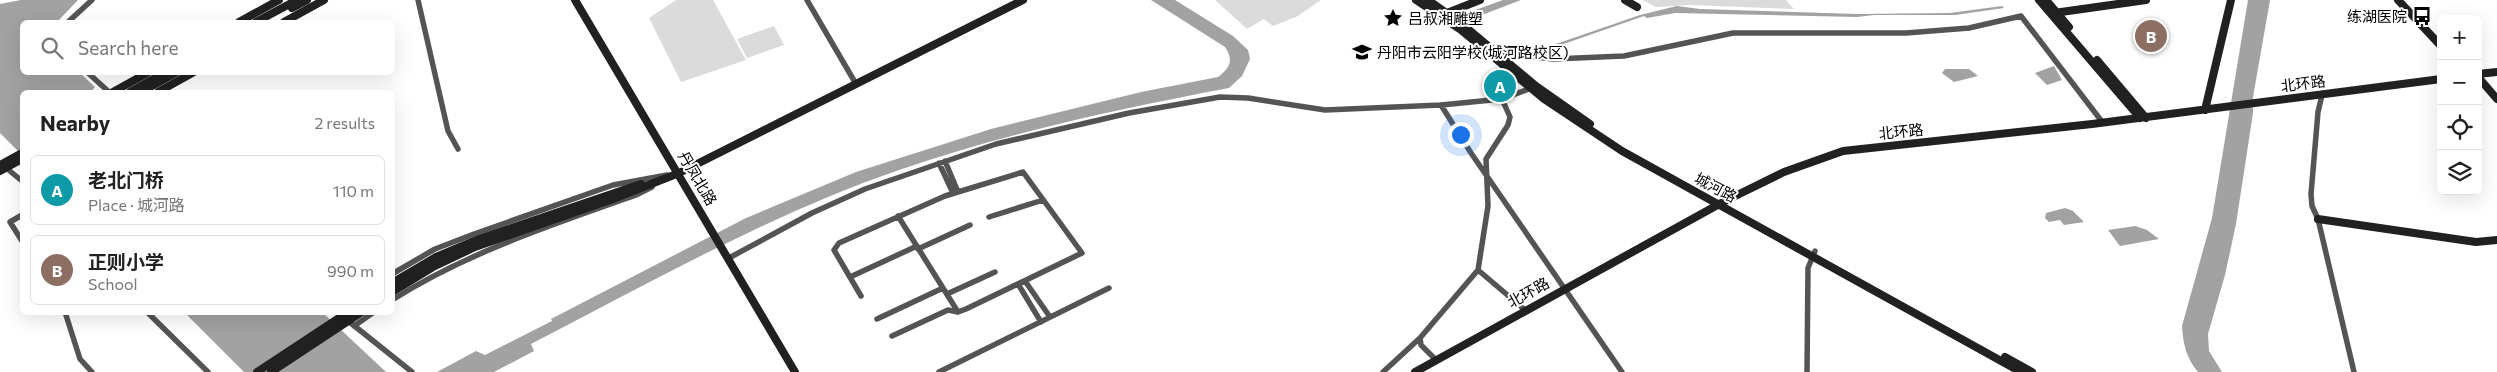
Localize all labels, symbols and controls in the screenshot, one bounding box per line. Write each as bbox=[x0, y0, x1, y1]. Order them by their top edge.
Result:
bus stop icon: 练湖医院 bbox=[2411, 5, 2433, 27]
place icon: 吕叔湘雕塑 bbox=[1382, 7, 1404, 29]
place label: 练湖医院 bbox=[2347, 7, 2407, 25]
place label: 吕叔湘雕塑 bbox=[1408, 9, 1483, 27]
map controls bbox=[2437, 15, 2482, 195]
button: + bbox=[2437, 15, 2482, 60]
pin: B bbox=[2135, 17, 2167, 55]
search box bbox=[20, 20, 395, 75]
icon: search bbox=[38, 34, 66, 62]
text: Search here bbox=[78, 36, 178, 59]
school or university icon: 丹阳市云阳学校(城河路校区) bbox=[1351, 41, 1373, 63]
place label: 丹阳市云阳学校(城河路校区) bbox=[1377, 43, 1569, 61]
button: − bbox=[2437, 60, 2482, 105]
pin: A bbox=[1484, 67, 1516, 105]
street label: 北环路 bbox=[2280, 71, 2326, 95]
button: locate bbox=[2437, 105, 2482, 150]
text: Nearby bbox=[40, 110, 110, 135]
text: 2 results bbox=[314, 113, 375, 132]
street label: 北环路 bbox=[1878, 120, 1924, 142]
your location bbox=[1448, 122, 1474, 148]
street label: 丹凤北路 bbox=[675, 148, 721, 208]
button: layers bbox=[2437, 150, 2482, 195]
text: 老北门桥 bbox=[88, 168, 164, 191]
street label: 城河路 bbox=[1692, 168, 1740, 206]
text: A bbox=[51, 181, 63, 200]
text: 110 m bbox=[333, 181, 374, 200]
text: Place · 城河路 bbox=[88, 195, 185, 214]
text: 正则小学 bbox=[88, 250, 164, 273]
text: B bbox=[52, 261, 62, 280]
text: 990 m bbox=[327, 261, 374, 280]
street label: 北环路 bbox=[1504, 273, 1552, 311]
text: School bbox=[88, 274, 138, 293]

